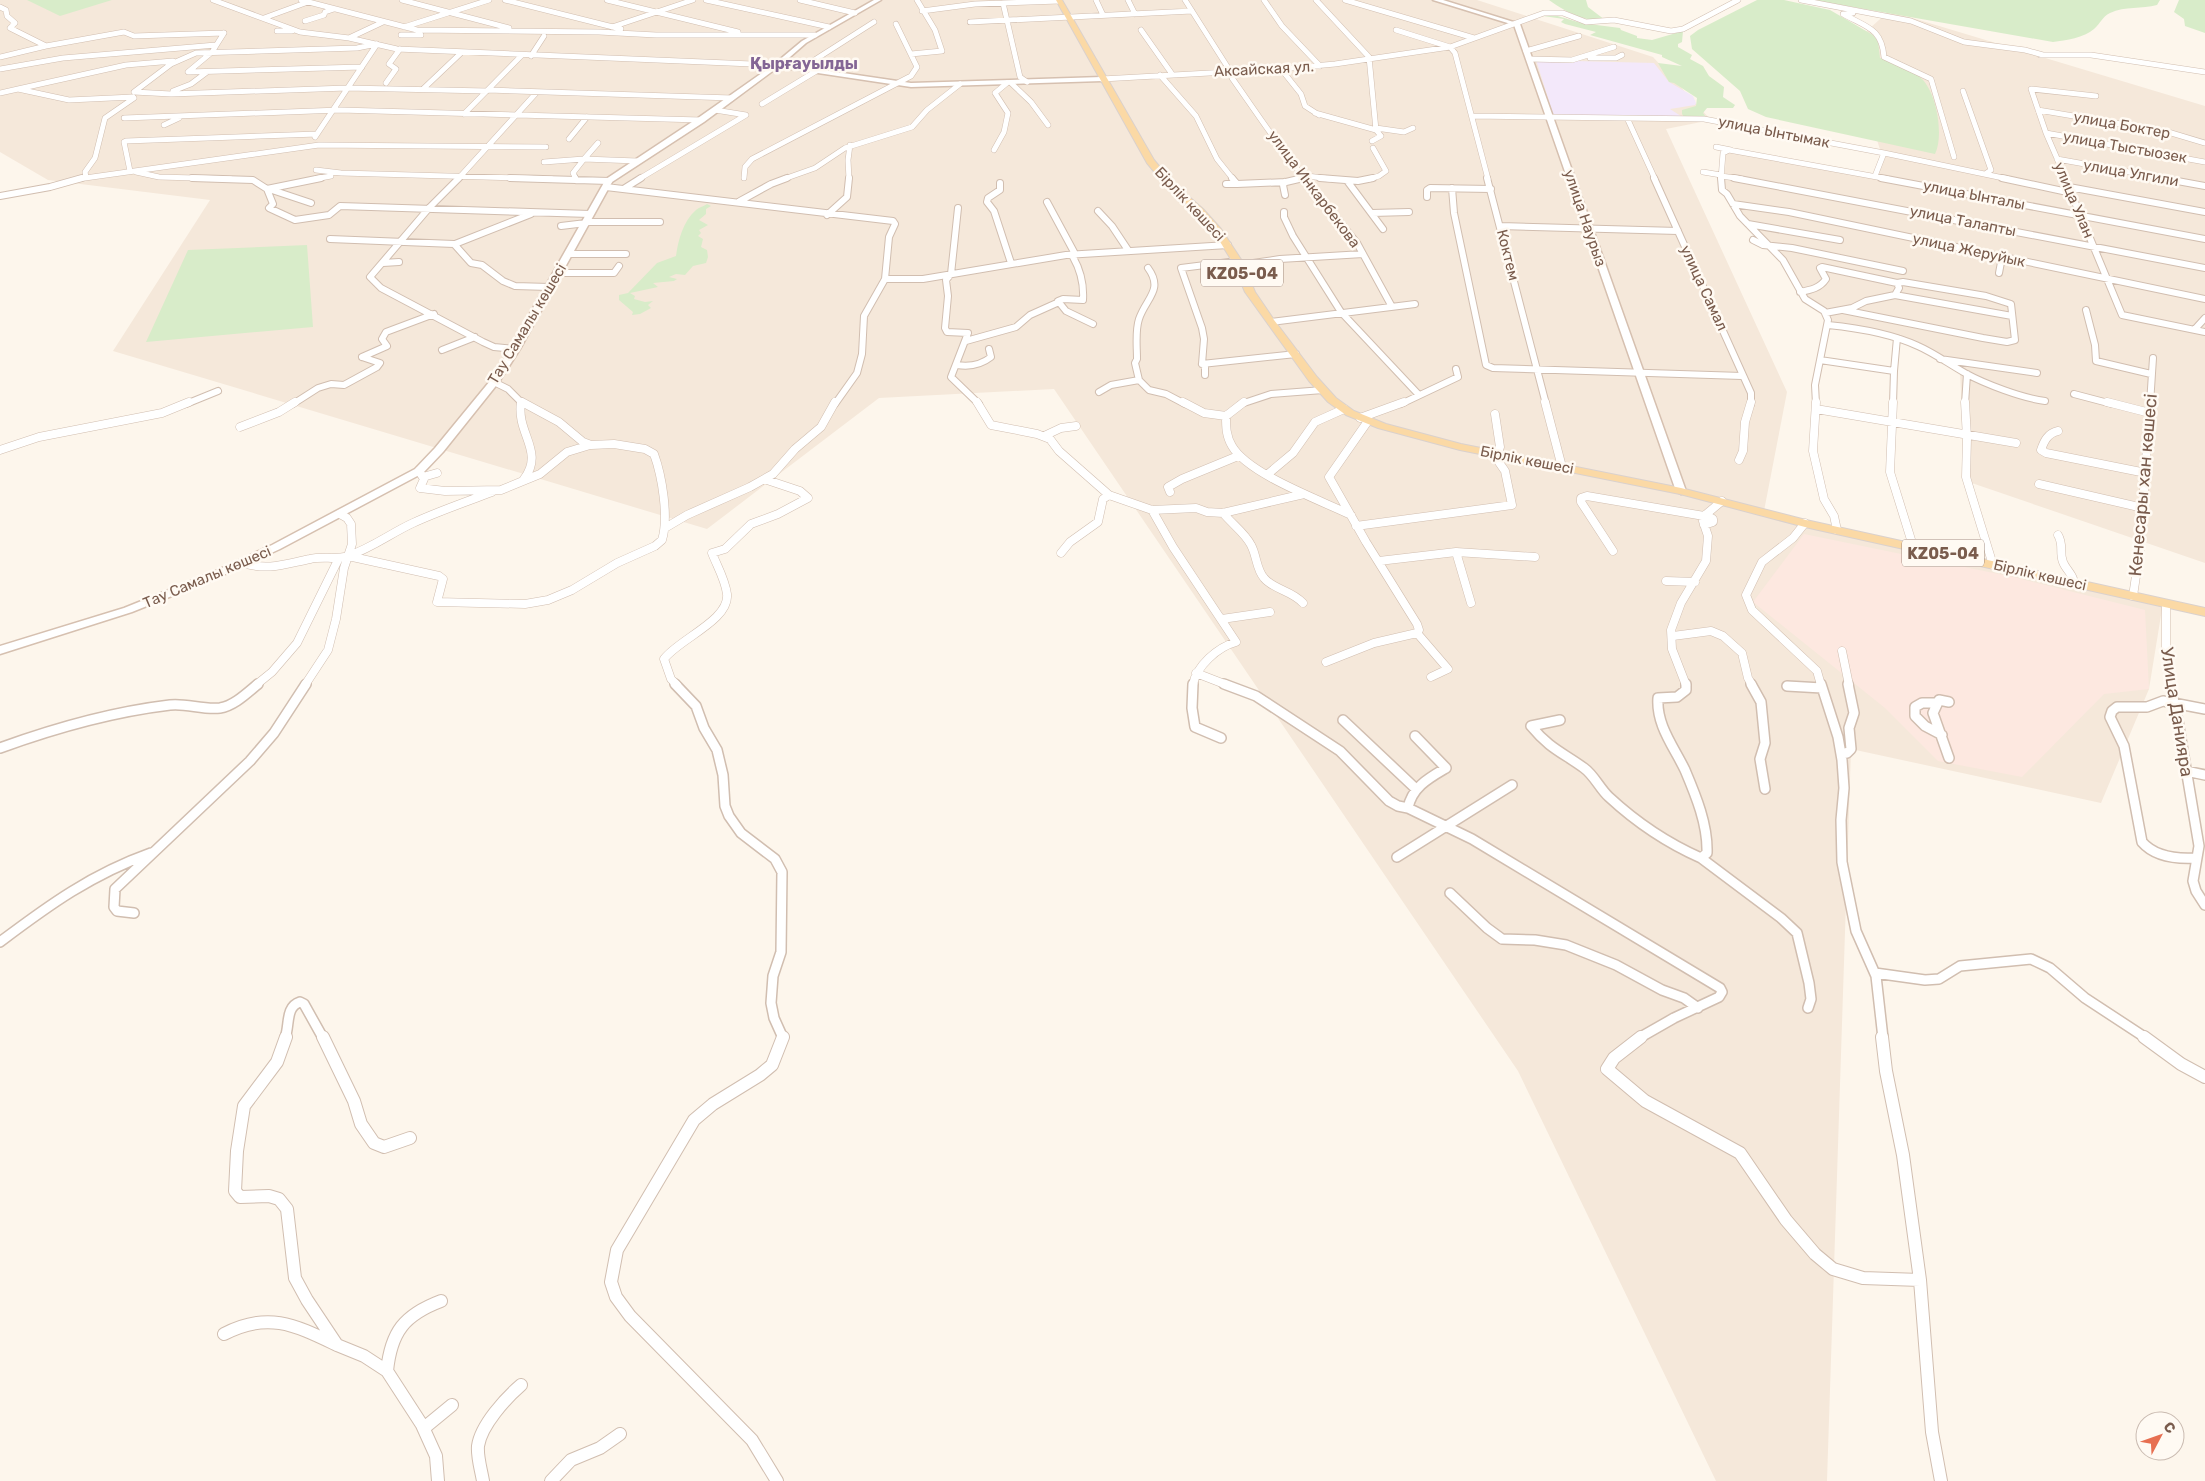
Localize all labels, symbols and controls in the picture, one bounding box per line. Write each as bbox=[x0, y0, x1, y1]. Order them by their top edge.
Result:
district label: Қырғауылды bbox=[750, 54, 858, 73]
street label: Аксайская ул. bbox=[1214, 57, 1314, 81]
street label: улица Боктер bbox=[2072, 108, 2172, 142]
street label: улица Ынтымак bbox=[1717, 112, 1831, 152]
street label: улица Инкарбекова bbox=[1264, 127, 1364, 251]
street label: улица Тыстыозек bbox=[2062, 127, 2188, 167]
street label: улица Улгили bbox=[2082, 156, 2180, 190]
street label: улица Улан bbox=[2050, 159, 2098, 241]
street label: Бірлік көшесі bbox=[1151, 163, 1229, 245]
street label: улица Наурыз bbox=[1560, 167, 1610, 269]
street label: улица Ынталы bbox=[1921, 176, 2027, 214]
street label: улица Талапты bbox=[1908, 202, 2018, 240]
street label: Коктем bbox=[1493, 228, 1523, 282]
street label: улица Жеруйык bbox=[1911, 229, 2027, 271]
street label: улица Самал bbox=[1676, 242, 1732, 334]
street label: Тау Самалы көшесі bbox=[484, 260, 570, 388]
road number: KZ05-04 bbox=[1201, 260, 1283, 286]
street label: Кенесары хан көшесі bbox=[2124, 393, 2162, 577]
street label: Бірлік көшесі bbox=[1479, 442, 1575, 478]
road number: KZ05-04 bbox=[1902, 540, 1984, 566]
street label: Тау Самалы көшесі bbox=[140, 542, 274, 612]
street label: Бірлік көшесі bbox=[1992, 556, 2088, 594]
street label: Улица Данияра bbox=[2156, 646, 2198, 778]
north arrow bbox=[2135, 1411, 2185, 1461]
text: С bbox=[2160, 1419, 2179, 1437]

